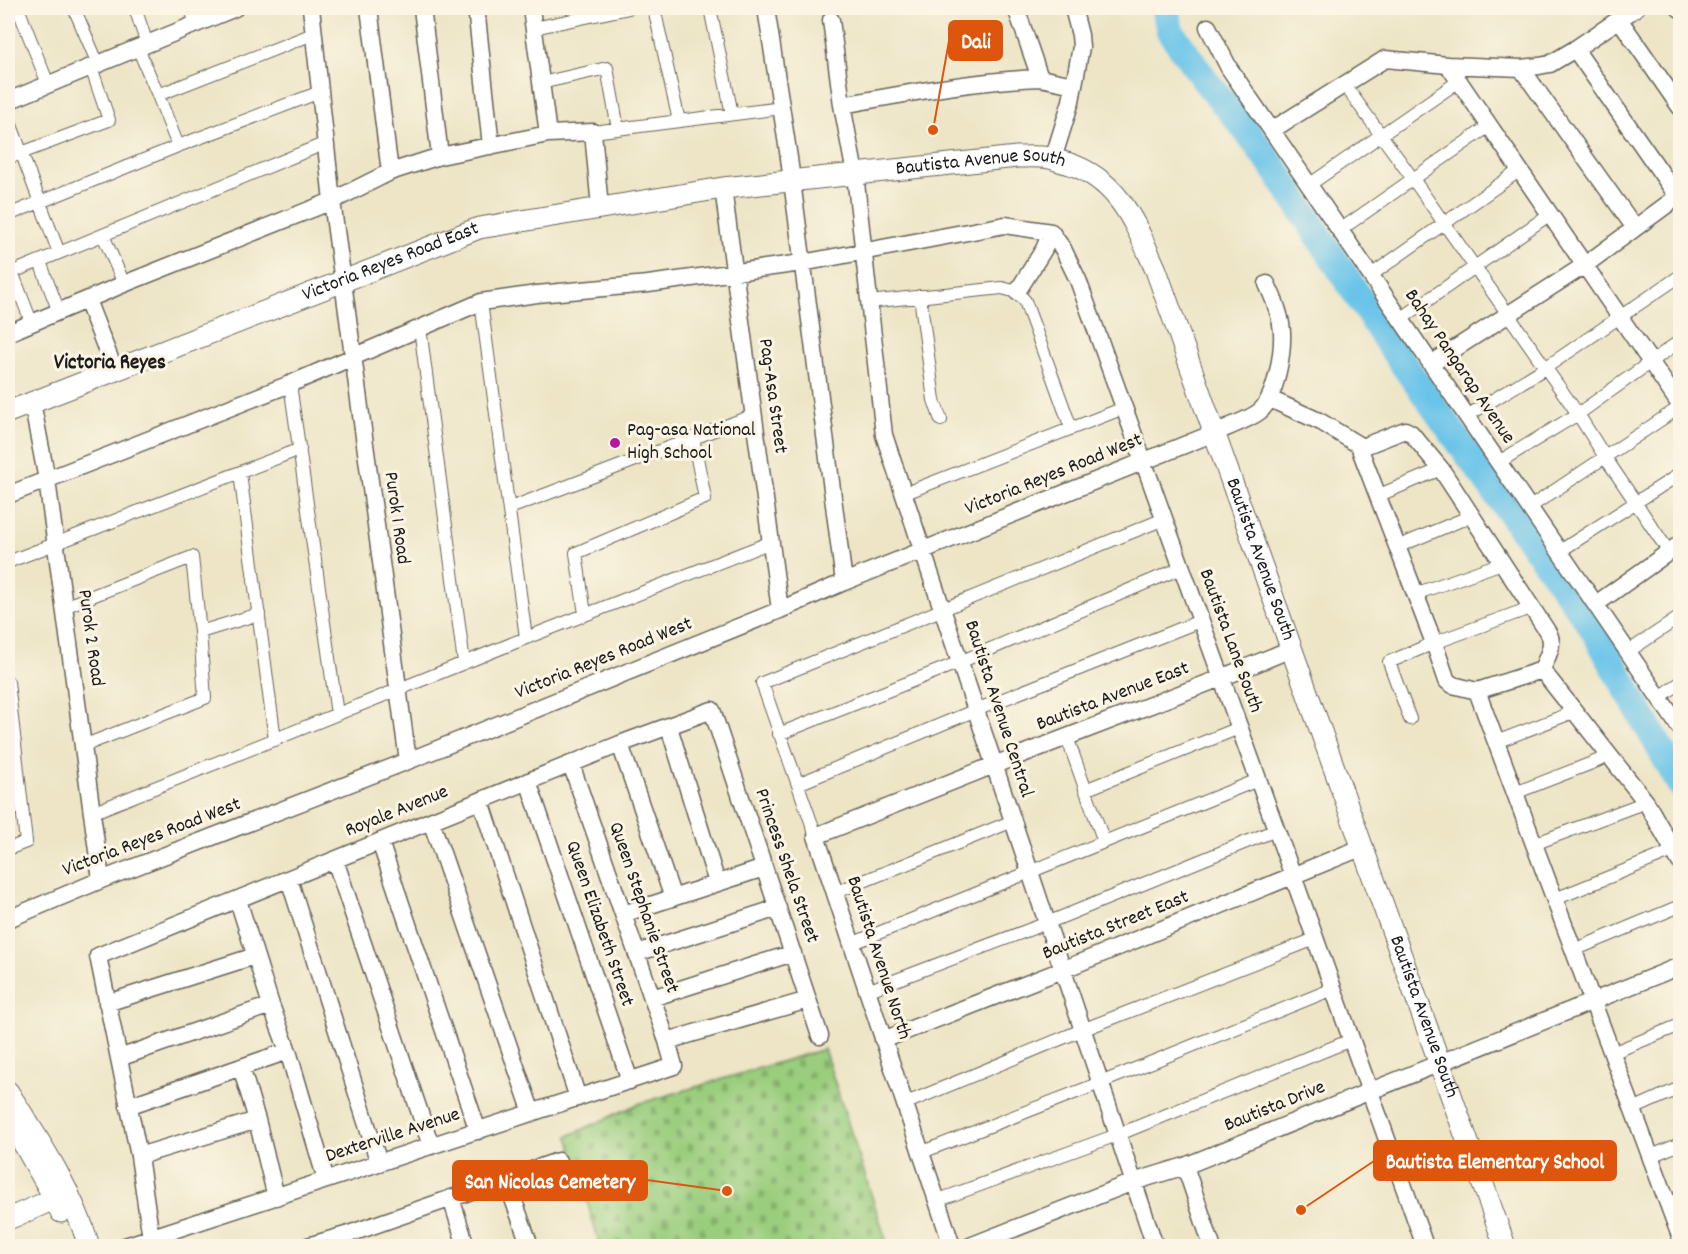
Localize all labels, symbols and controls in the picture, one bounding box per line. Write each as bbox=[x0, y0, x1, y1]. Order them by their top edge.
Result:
callout: Dali bbox=[949, 21, 1002, 60]
text: Dali bbox=[961, 29, 991, 59]
street label: Bautista Avenue South bbox=[894, 143, 1069, 184]
street label: Victoria Reyes Road East bbox=[298, 215, 483, 310]
street label: Bahay Pangarap Avenue bbox=[1397, 284, 1521, 450]
street label: Pag-Asa Street bbox=[750, 337, 794, 455]
district label: Victoria Reyes bbox=[54, 349, 166, 379]
place label: Pag-asa National High School bbox=[627, 417, 756, 468]
street label: Victoria Reyes Road West bbox=[961, 427, 1147, 523]
marker: Pag-asa National High School bbox=[608, 436, 622, 450]
street label: Purok 1 Road bbox=[376, 470, 416, 566]
street label: Bautista Avenue South bbox=[1218, 474, 1301, 644]
street label: Bautista Lane South bbox=[1191, 565, 1269, 717]
street label: Purok 2 Road bbox=[69, 588, 111, 688]
street label: Victoria Reyes Road West bbox=[511, 611, 697, 707]
street label: Bautista Avenue Central bbox=[956, 617, 1040, 801]
street label: Bautista Avenue East bbox=[1032, 655, 1194, 739]
street label: Royale Avenue bbox=[341, 779, 453, 845]
street label: Princess Shela Street bbox=[746, 785, 826, 947]
street label: Victoria Reyes Road West bbox=[59, 791, 245, 885]
street label: Queen Stephanie Street bbox=[601, 819, 685, 997]
street label: Queen Elizabeth Street bbox=[558, 837, 640, 1011]
street label: Bautista Avenue North bbox=[838, 873, 918, 1043]
street label: Bautista Street East bbox=[1039, 884, 1193, 968]
street label: Bautista Avenue South bbox=[1381, 932, 1465, 1102]
street label: Bautista Drive bbox=[1220, 1074, 1330, 1140]
street label: Dexterville Avenue bbox=[322, 1101, 464, 1171]
callout: Bautista Elementary School bbox=[1374, 1141, 1616, 1180]
text: Bautista Elementary School bbox=[1386, 1149, 1605, 1179]
callout: San Nicolas Cemetery bbox=[453, 1161, 647, 1200]
text: San Nicolas Cemetery bbox=[465, 1169, 637, 1199]

